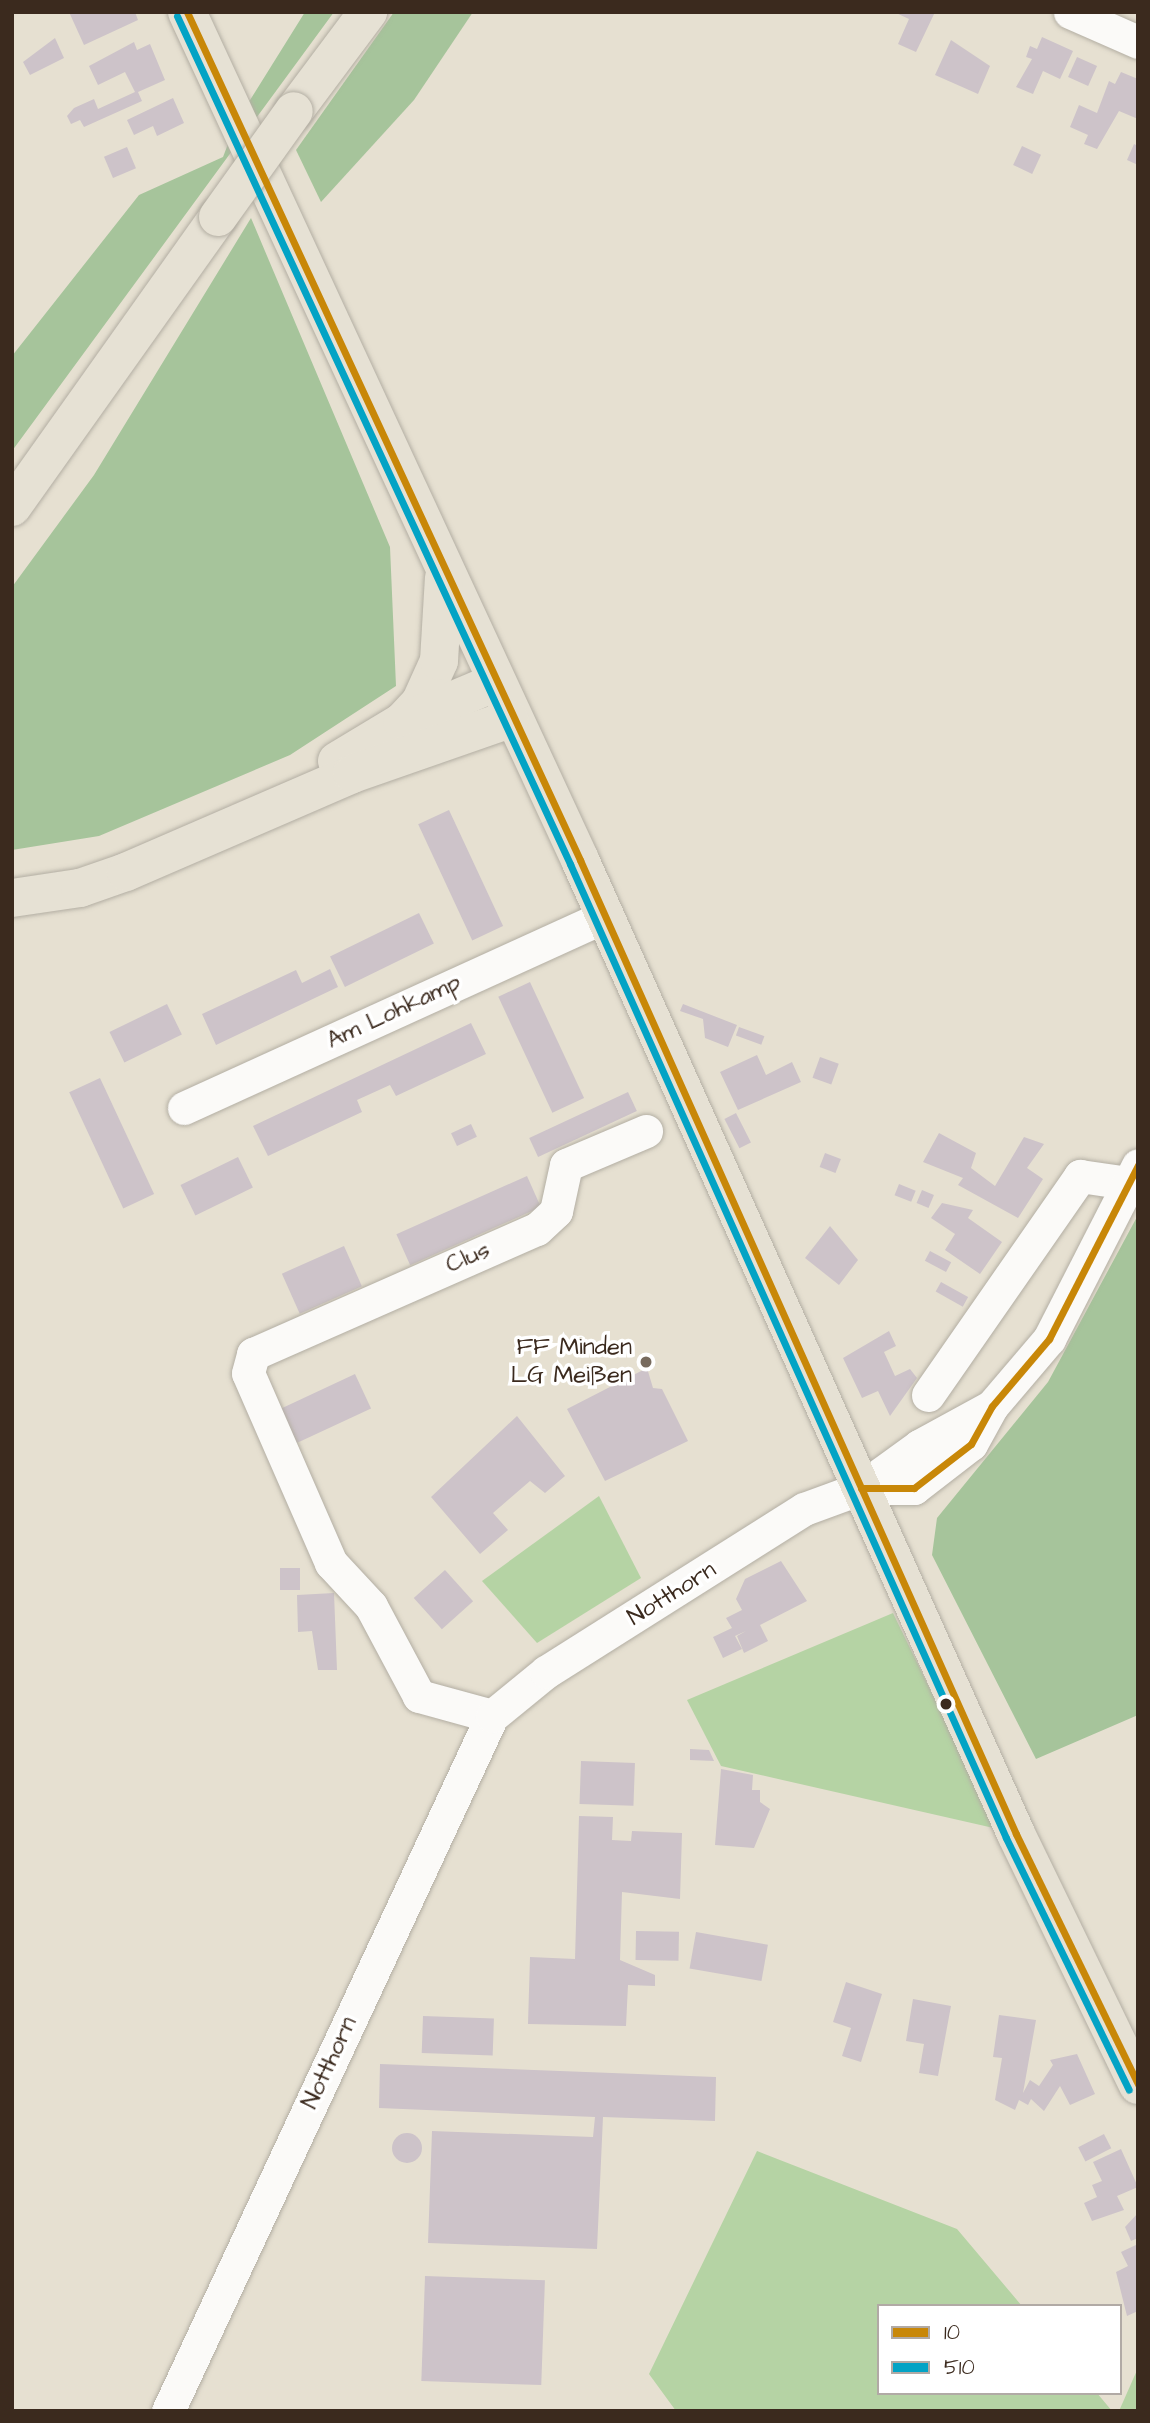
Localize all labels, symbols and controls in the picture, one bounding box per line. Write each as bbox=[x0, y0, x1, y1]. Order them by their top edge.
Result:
street label: Am Lohkamp bbox=[322, 968, 466, 1056]
street label: Clus bbox=[442, 1236, 494, 1280]
place label: FF Minden LG Meißen bbox=[511, 1334, 632, 1390]
marker: FF Minden LG Meißen bbox=[638, 1354, 654, 1370]
street label: Notthorn bbox=[623, 1556, 721, 1632]
unlabelled marker bbox=[939, 1697, 953, 1711]
street label: Notthorn bbox=[296, 2012, 364, 2114]
legend bbox=[877, 2304, 1122, 2395]
text: 10 bbox=[944, 2318, 960, 2347]
text: 510 bbox=[944, 2353, 975, 2382]

